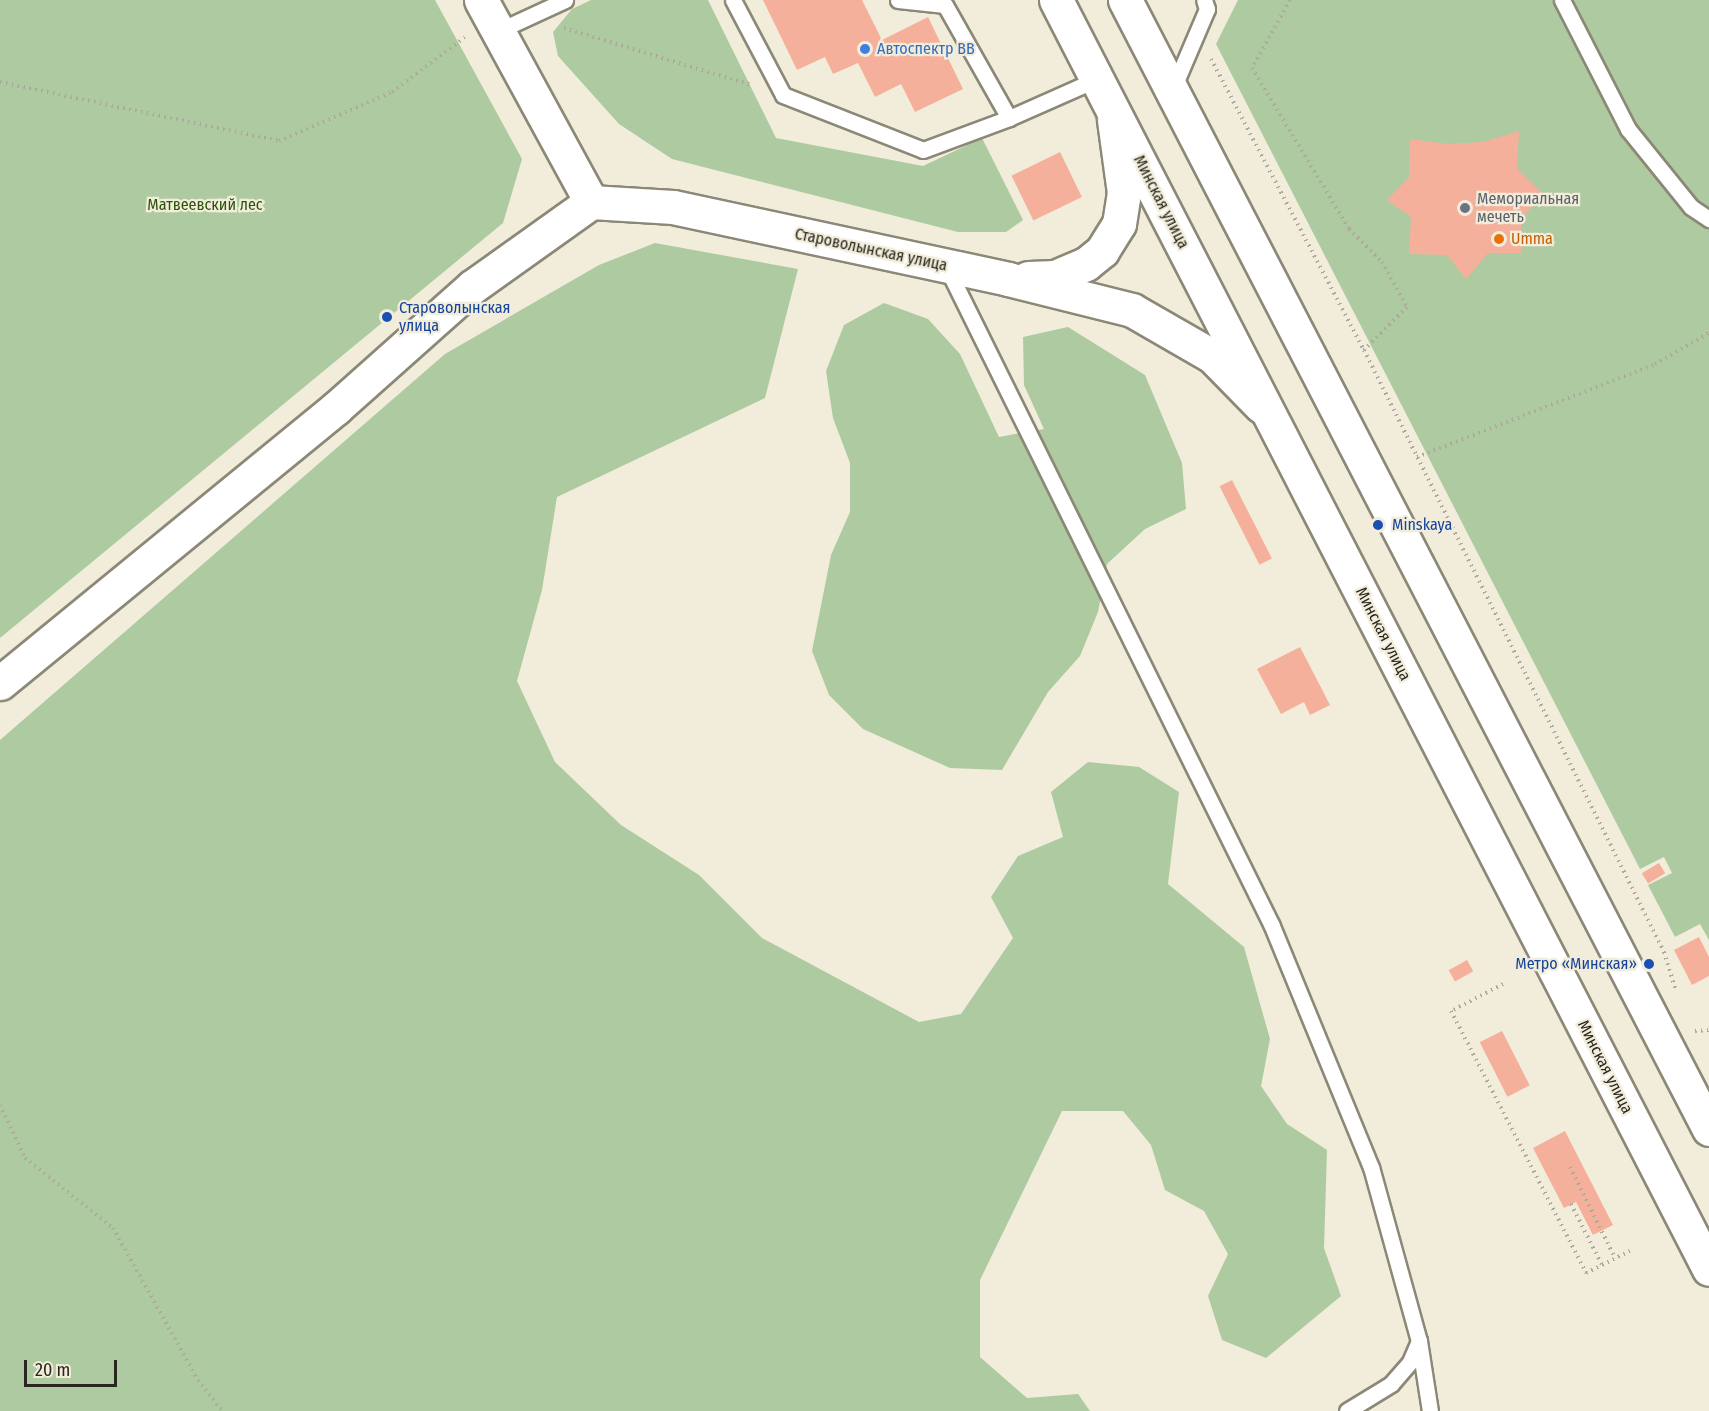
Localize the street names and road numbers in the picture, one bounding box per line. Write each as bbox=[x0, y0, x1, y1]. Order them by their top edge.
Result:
street label: Минская улица bbox=[1129, 152, 1193, 252]
street label: Староволынская улица bbox=[793, 224, 949, 276]
street label: Минская улица bbox=[1351, 584, 1415, 684]
street label: Минская улица bbox=[1573, 1017, 1637, 1117]

